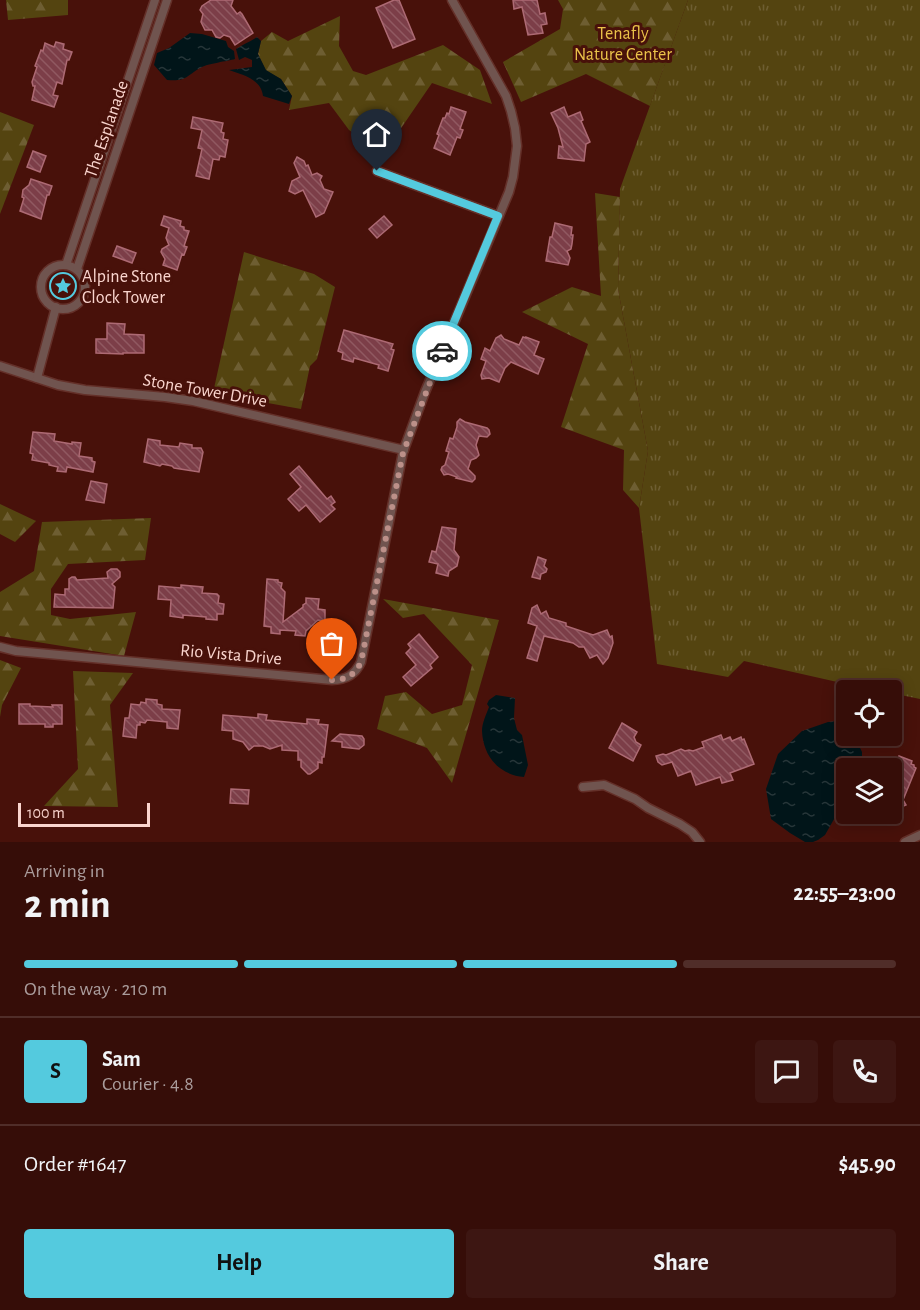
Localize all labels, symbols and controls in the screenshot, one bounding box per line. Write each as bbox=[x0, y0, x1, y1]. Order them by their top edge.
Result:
park label: Tenafly Nature Center bbox=[574, 25, 672, 64]
street label: The Esplanade bbox=[82, 78, 132, 180]
pin bbox=[351, 109, 402, 171]
icon: home bbox=[360, 118, 393, 151]
place label: Alpine Stone Clock Tower bbox=[82, 268, 171, 307]
place icon: Alpine Stone Clock Tower bbox=[48, 271, 78, 301]
courier bbox=[412, 321, 472, 381]
icon: car bbox=[426, 335, 459, 368]
street label: Stone Tower Drive bbox=[141, 371, 268, 411]
pin bbox=[306, 618, 357, 680]
icon: bag bbox=[315, 627, 348, 660]
street label: Rio Vista Drive bbox=[179, 642, 282, 668]
map controls bbox=[836, 680, 902, 824]
button: locate bbox=[836, 680, 902, 746]
button: layers bbox=[836, 758, 902, 824]
scale bar bbox=[18, 800, 150, 828]
text: 100 m bbox=[27, 805, 65, 821]
text: Arriving in bbox=[24, 861, 105, 881]
text: 22:55–23:00 bbox=[793, 882, 896, 904]
text: 2 min bbox=[24, 886, 111, 925]
text: On the way · 210 m bbox=[24, 979, 167, 999]
button: chat bbox=[755, 1040, 818, 1103]
button: phone bbox=[833, 1040, 896, 1103]
text: Sam bbox=[102, 1048, 141, 1070]
text: S bbox=[50, 1060, 61, 1082]
text: Courier · 4.8 bbox=[102, 1074, 194, 1094]
text: Order #1647 bbox=[24, 1153, 126, 1175]
text: $45.90 bbox=[838, 1153, 896, 1175]
button: Help bbox=[24, 1229, 454, 1298]
button: Share bbox=[466, 1229, 896, 1298]

